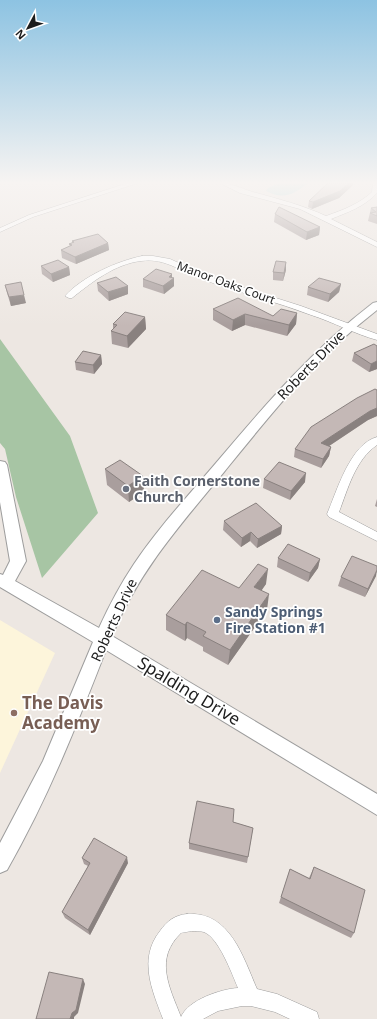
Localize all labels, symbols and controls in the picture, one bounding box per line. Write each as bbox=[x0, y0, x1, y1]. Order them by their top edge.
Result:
north arrow bbox=[8, 8, 48, 48]
text: N bbox=[11, 27, 29, 43]
street label: Manor Oaks Court bbox=[175, 257, 278, 308]
street label: Roberts Drive bbox=[273, 326, 349, 403]
place label: Faith Cornerstone Church bbox=[134, 471, 260, 506]
marker: Faith Cornerstone Church bbox=[121, 484, 131, 494]
street label: Roberts Drive bbox=[86, 575, 141, 664]
place label: Sandy Springs Fire Station #1 bbox=[225, 602, 326, 637]
marker: Sandy Springs Fire Station #1 bbox=[212, 615, 222, 625]
street label: Spalding Drive bbox=[134, 651, 245, 730]
place label: The Davis Academy bbox=[22, 691, 103, 734]
marker: The Davis Academy bbox=[9, 708, 19, 718]

